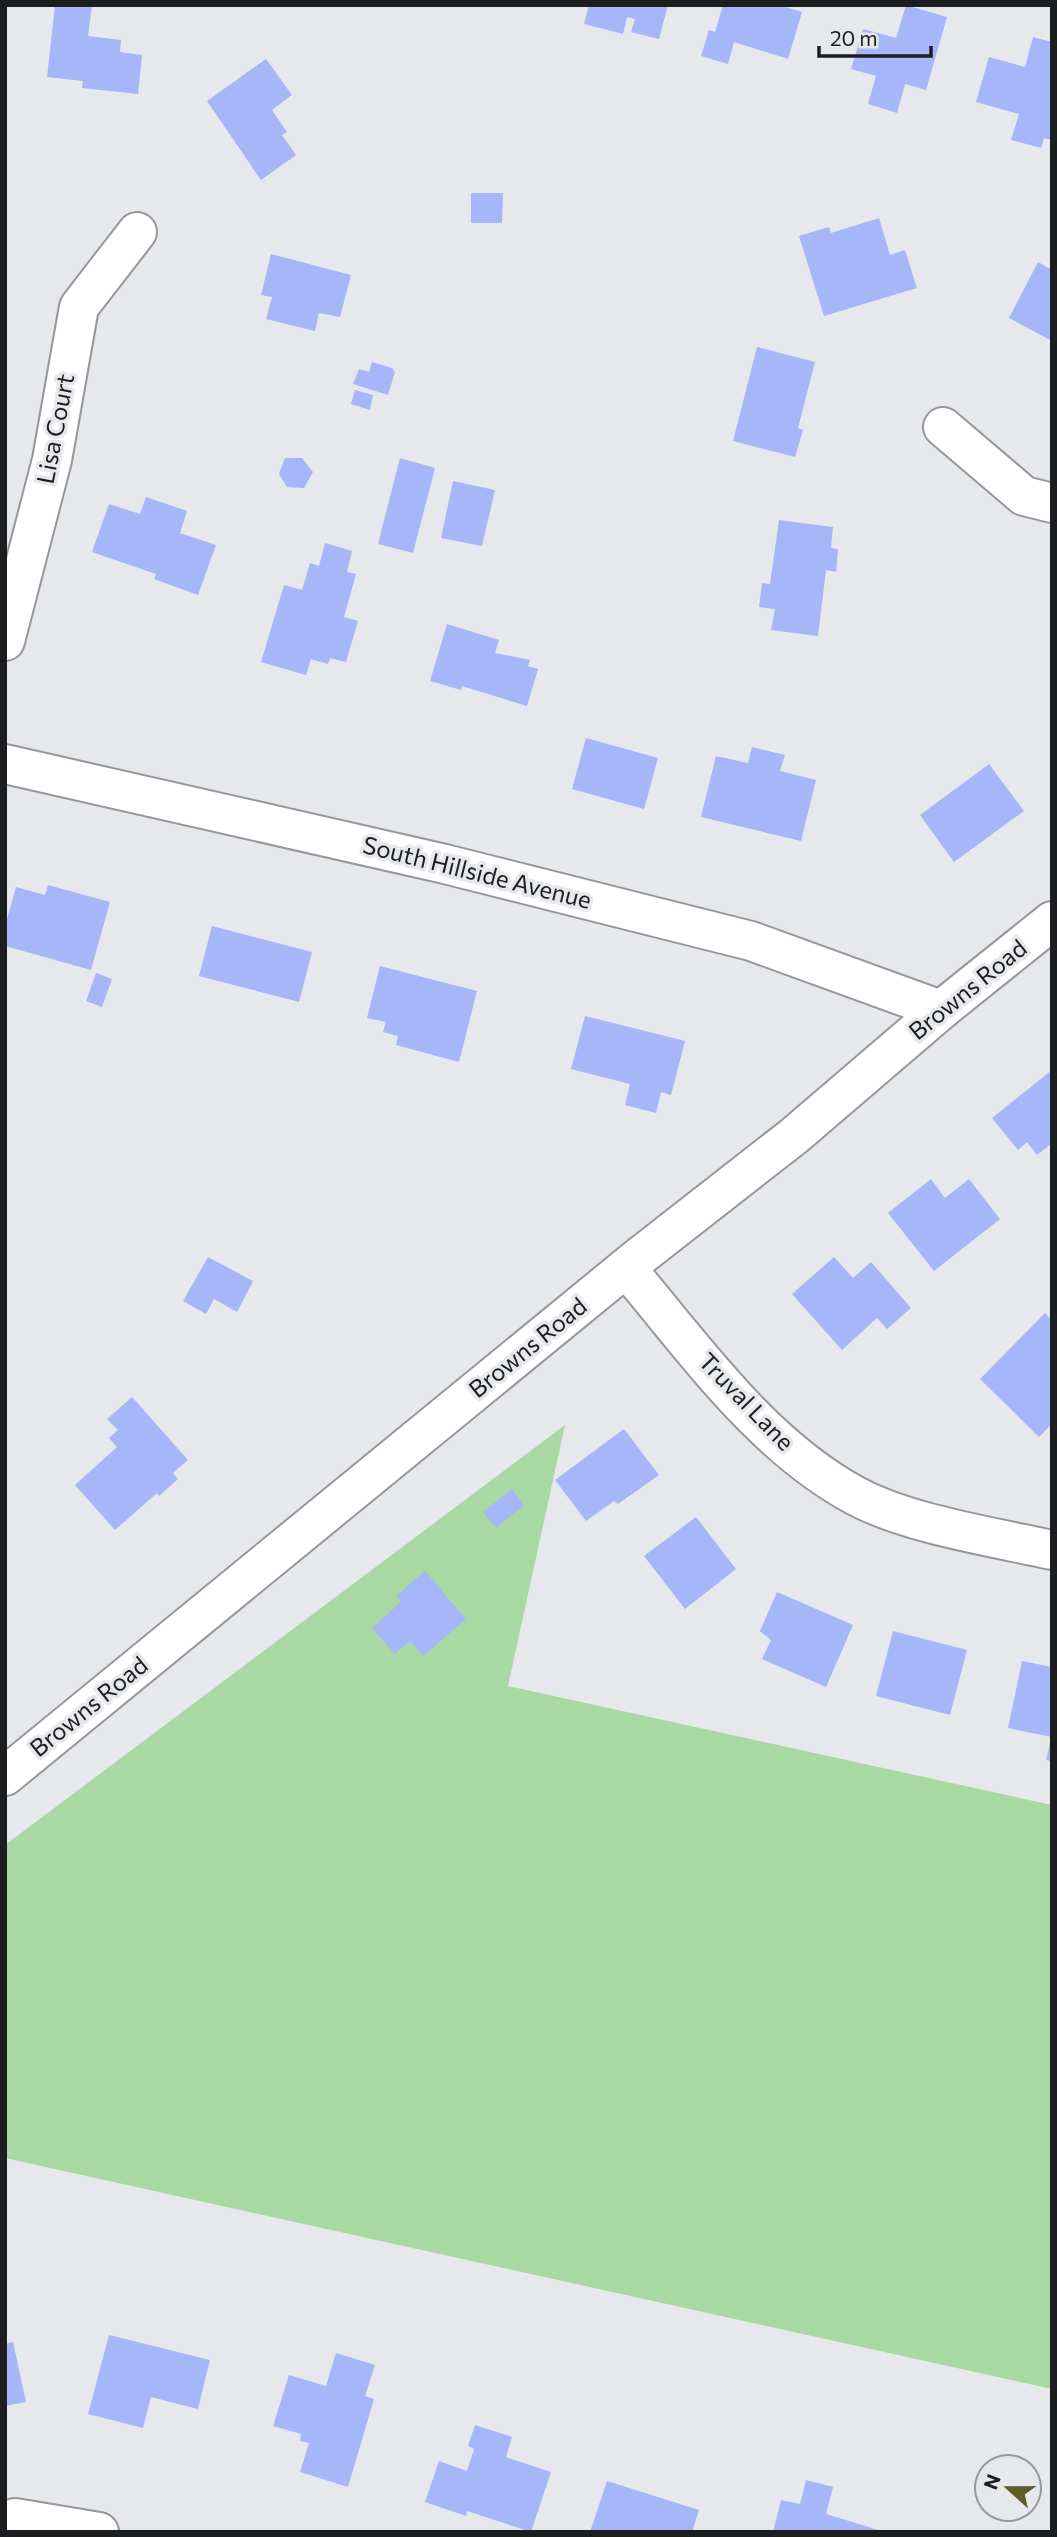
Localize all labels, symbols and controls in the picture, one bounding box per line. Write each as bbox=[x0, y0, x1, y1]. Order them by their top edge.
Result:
scale bar bbox=[819, 14, 931, 58]
text: 20 m bbox=[830, 25, 878, 50]
street label: Lisa Court bbox=[30, 371, 79, 486]
street label: South Hillside Avenue bbox=[360, 829, 595, 914]
street label: Browns Road bbox=[902, 933, 1032, 1045]
street label: Browns Road bbox=[462, 1291, 592, 1403]
street label: Truval Lane bbox=[693, 1346, 801, 1456]
street label: Browns Road bbox=[23, 1650, 153, 1762]
north arrow bbox=[973, 2453, 1043, 2523]
text: N bbox=[978, 2471, 1005, 2493]

